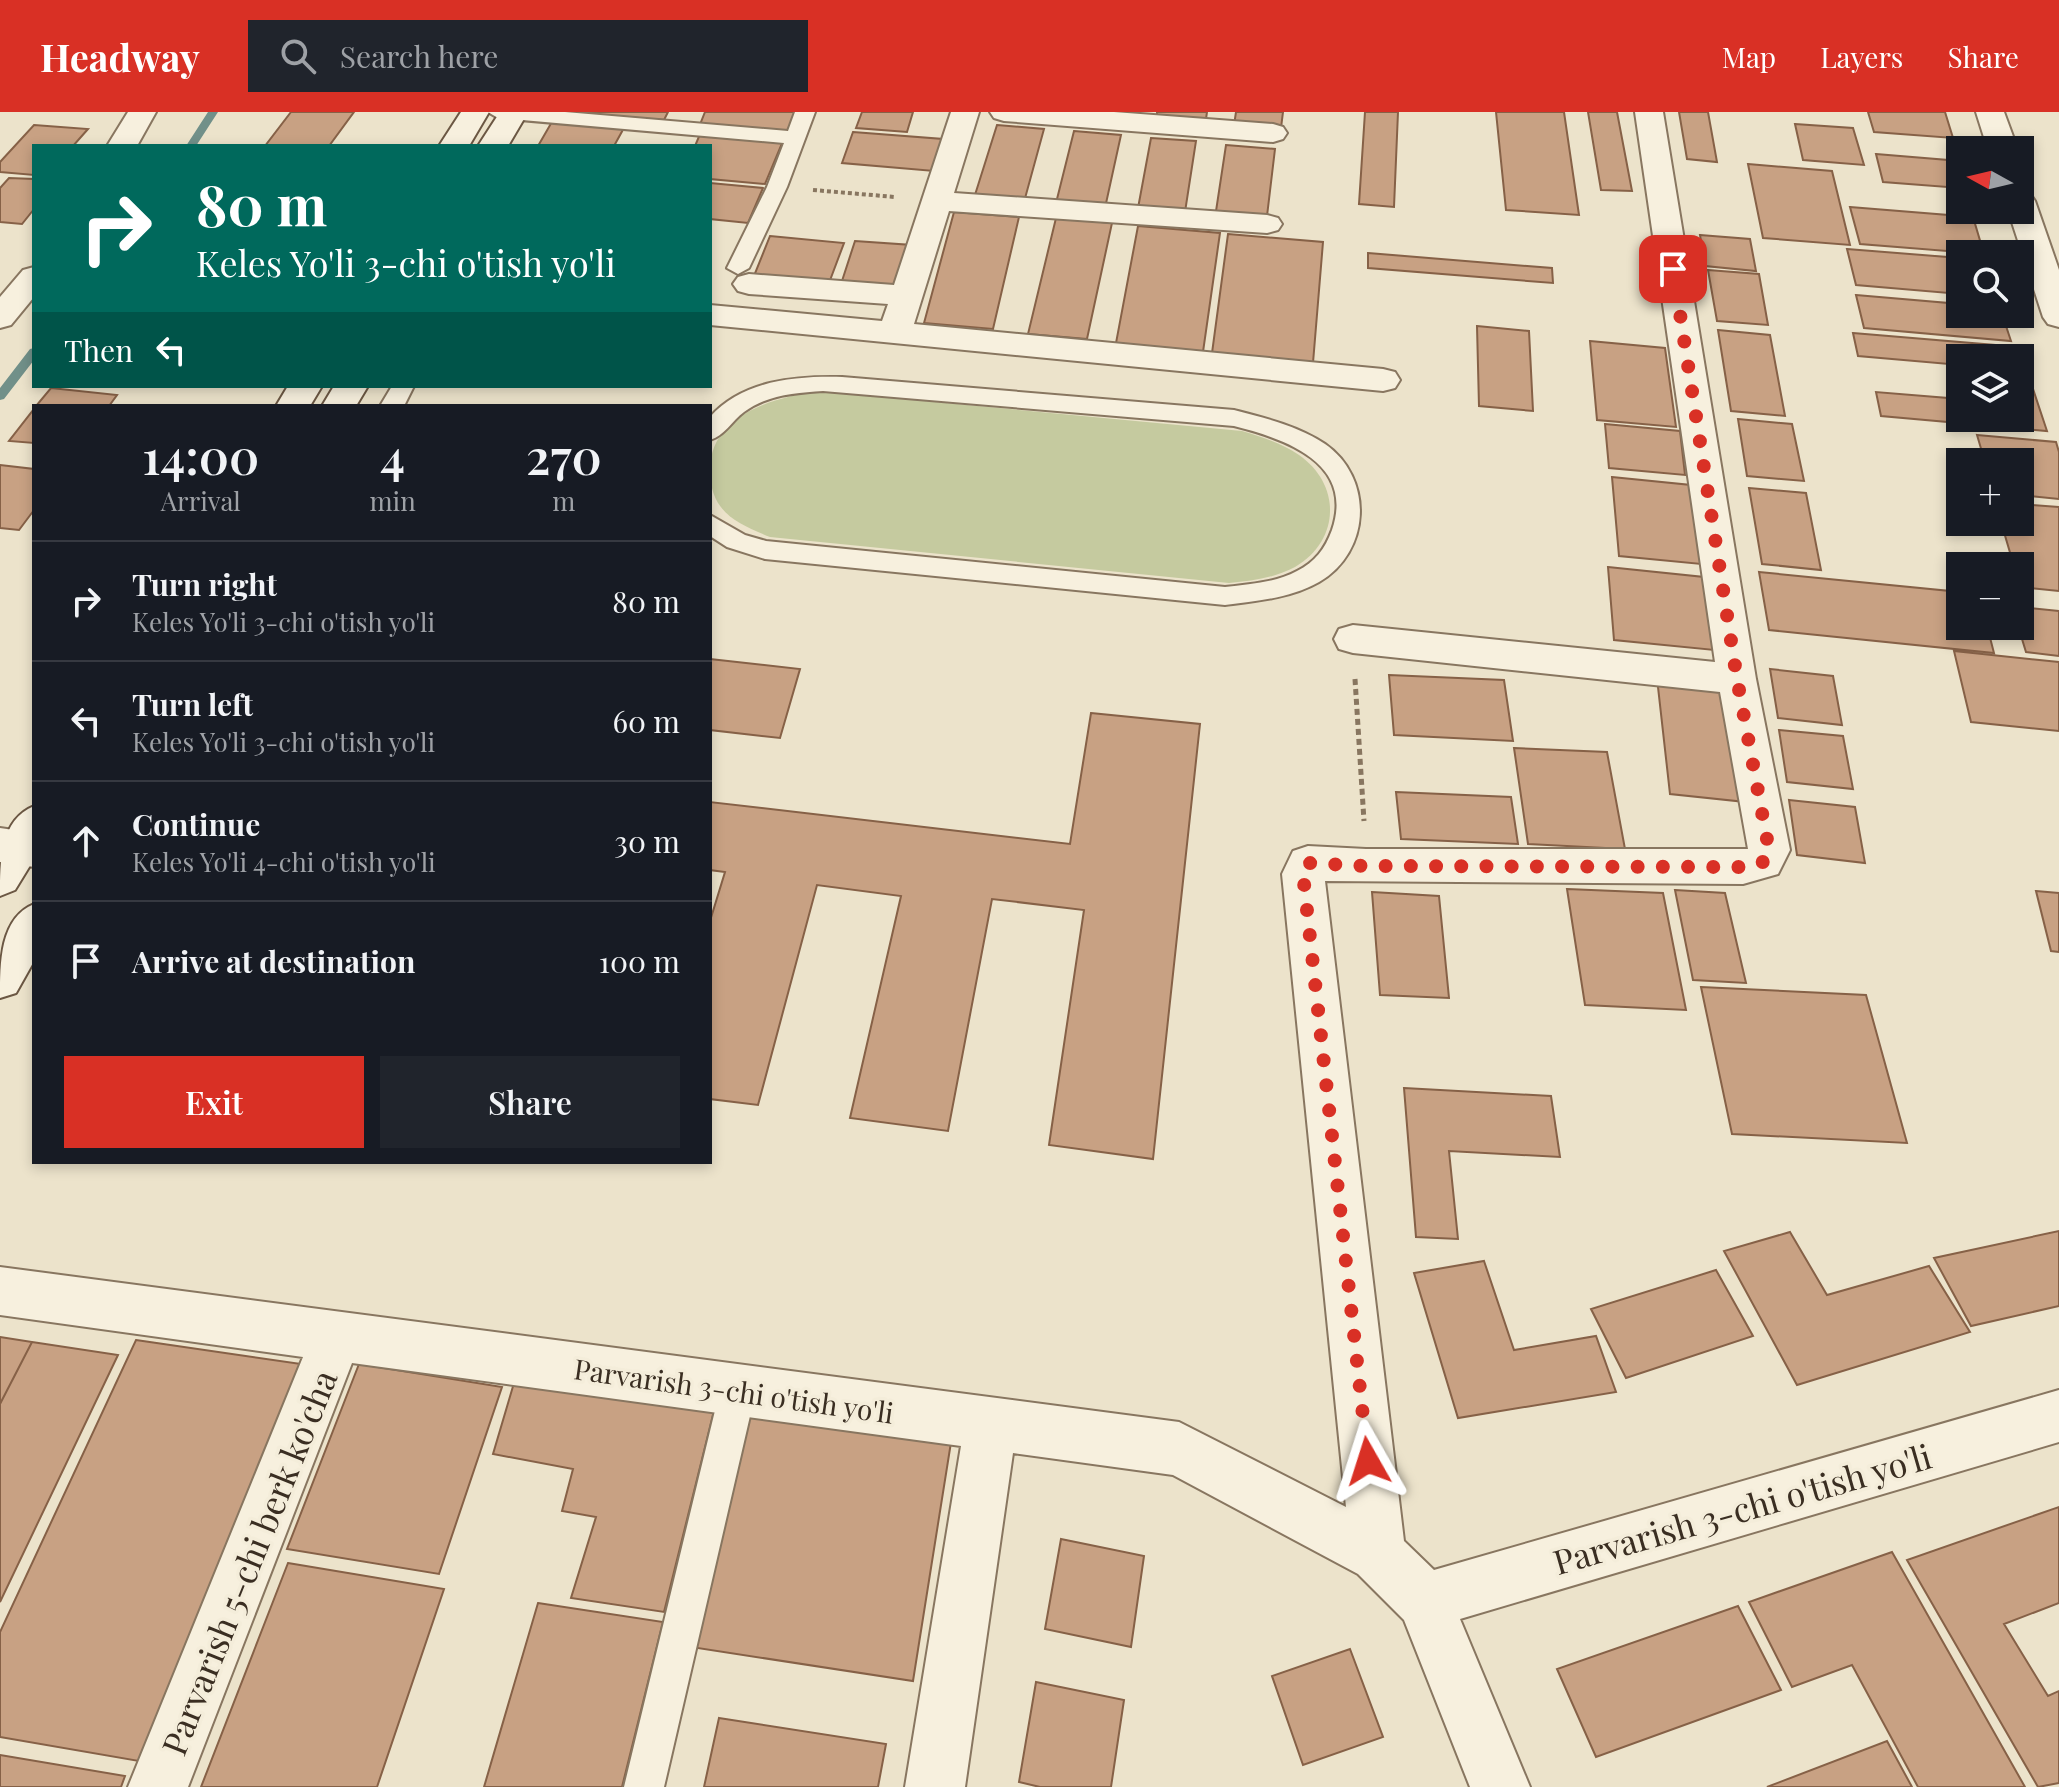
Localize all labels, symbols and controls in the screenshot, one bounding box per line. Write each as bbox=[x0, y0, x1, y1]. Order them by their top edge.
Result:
search box bbox=[248, 20, 808, 92]
text: Headway bbox=[40, 31, 200, 82]
icon: search bbox=[276, 34, 320, 78]
text: Search here bbox=[340, 36, 498, 76]
text: Map bbox=[1722, 38, 1776, 75]
text: Layers bbox=[1820, 38, 1903, 75]
text: Share bbox=[1947, 38, 2019, 75]
north arrow bbox=[1946, 136, 2034, 224]
map controls bbox=[1946, 136, 2034, 640]
text: 80 m bbox=[196, 166, 327, 241]
icon: right bbox=[64, 176, 168, 280]
pin bbox=[1639, 235, 1707, 303]
text: Keles Yo'li 3-chi o'tish yo'li bbox=[196, 238, 616, 286]
button: search bbox=[1946, 240, 2034, 328]
icon: arrive bbox=[1651, 247, 1695, 291]
icon: left bbox=[149, 328, 193, 372]
text: Then bbox=[64, 330, 133, 370]
button: layers bbox=[1946, 344, 2034, 432]
text: 14:00 bbox=[142, 423, 259, 487]
text: 4 bbox=[380, 423, 405, 487]
text: 270 bbox=[526, 423, 602, 487]
button: + bbox=[1946, 448, 2034, 536]
text: Arrival bbox=[161, 483, 241, 518]
text: min bbox=[369, 483, 416, 518]
text: m bbox=[552, 483, 575, 518]
button: − bbox=[1946, 552, 2034, 640]
text: Turn right bbox=[132, 564, 277, 604]
icon: right bbox=[64, 579, 108, 623]
text: 80 m bbox=[612, 581, 680, 621]
text: Keles Yo'li 3-chi o'tish yo'li bbox=[132, 604, 435, 639]
text: Turn left bbox=[132, 684, 253, 724]
icon: left bbox=[64, 699, 108, 743]
text: 60 m bbox=[612, 701, 680, 741]
text: Keles Yo'li 3-chi o'tish yo'li bbox=[132, 724, 435, 759]
text: Continue bbox=[132, 804, 260, 844]
icon: ahead bbox=[64, 819, 108, 863]
text: 30 m bbox=[614, 821, 680, 861]
text: Keles Yo'li 4-chi o'tish yo'li bbox=[132, 844, 436, 879]
icon: arrive bbox=[64, 939, 108, 983]
text: Arrive at destination bbox=[132, 941, 415, 981]
text: 100 m bbox=[599, 941, 680, 981]
button: Exit bbox=[64, 1056, 364, 1148]
button: Share bbox=[380, 1056, 680, 1148]
street label: Parvarish 3-chi o'tish yo'li bbox=[572, 1349, 896, 1431]
street label: Parvarish 5-chi berk ko'cha bbox=[150, 1363, 346, 1761]
position arrow bbox=[1326, 1419, 1410, 1503]
street label: Parvarish 3-chi o'tish yo'li bbox=[1548, 1432, 1936, 1584]

